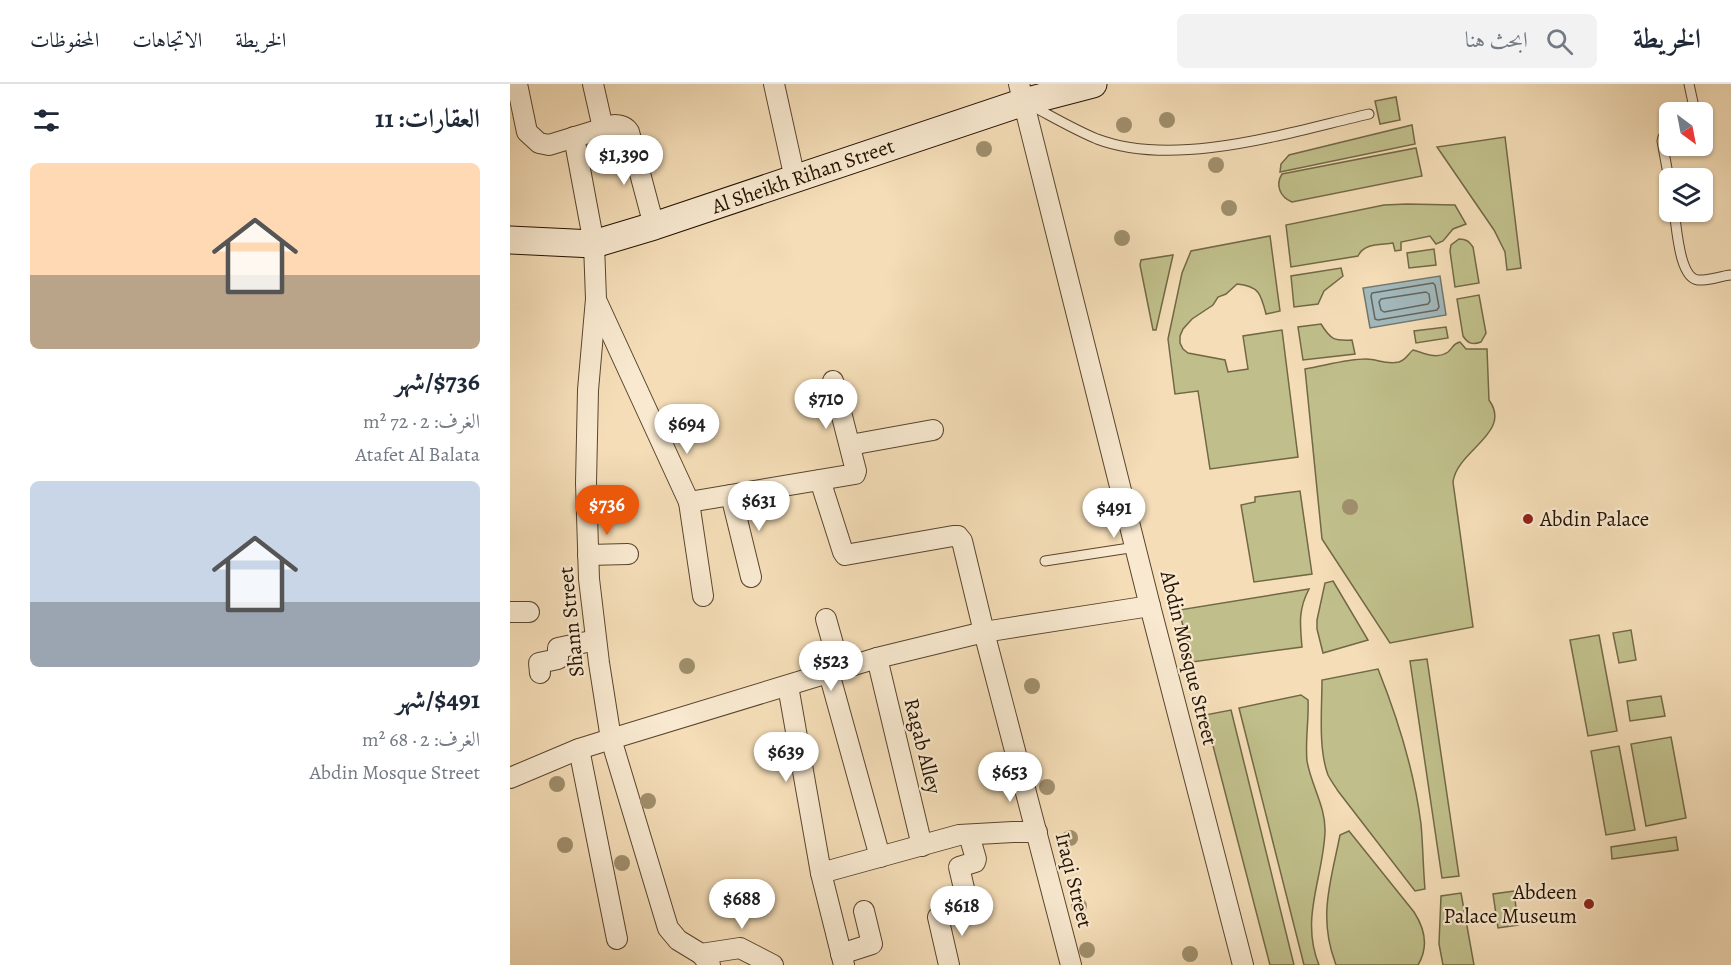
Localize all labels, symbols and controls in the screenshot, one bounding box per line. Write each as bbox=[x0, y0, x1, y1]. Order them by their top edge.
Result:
search box bbox=[1177, 14, 1597, 68]
text: الخريطة bbox=[1633, 20, 1701, 58]
text: ابحث هنا bbox=[1465, 25, 1528, 55]
icon: search bbox=[1543, 25, 1576, 58]
text: المحفوظات bbox=[30, 26, 99, 54]
text: الاتجاهات bbox=[132, 26, 202, 54]
text: الخريطة bbox=[235, 26, 286, 54]
text: العقارات: 11 bbox=[375, 101, 480, 136]
north arrow bbox=[1659, 102, 1713, 156]
map controls bbox=[1659, 102, 1713, 222]
icon: filters bbox=[30, 104, 63, 137]
street label: Al Sheikh Rihan Street bbox=[707, 132, 898, 221]
pin: $1,390 bbox=[575, 135, 673, 186]
text: $1,390 bbox=[599, 141, 649, 168]
button: layers bbox=[1659, 168, 1713, 222]
icon: home bbox=[201, 202, 309, 310]
text: $736/شهر bbox=[395, 364, 480, 399]
pin: $710 bbox=[790, 379, 862, 430]
text: $710 bbox=[808, 385, 844, 412]
pin: $694 bbox=[651, 404, 723, 455]
text: الغرف: 2 · 72 m² bbox=[363, 408, 480, 435]
text: $694 bbox=[668, 410, 706, 437]
text: Atafet Al Balata bbox=[355, 441, 480, 468]
pin: $631 bbox=[723, 481, 795, 532]
pin: $736 bbox=[571, 485, 643, 536]
text: $631 bbox=[742, 487, 776, 514]
pin: $491 bbox=[1078, 488, 1150, 539]
text: $736 bbox=[589, 491, 625, 518]
text: $491 bbox=[1096, 494, 1132, 521]
place label: Abdin Palace bbox=[1539, 505, 1649, 533]
marker: Abdin Palace bbox=[1521, 512, 1535, 526]
icon: home bbox=[201, 520, 309, 628]
street label: Shann Street bbox=[551, 565, 591, 679]
street label: Abdin Mosque Street bbox=[1154, 567, 1224, 748]
pin: $523 bbox=[795, 641, 867, 692]
text: $523 bbox=[813, 647, 849, 674]
text: $491/شهر bbox=[396, 682, 480, 717]
street label: Ragab Alley bbox=[898, 695, 949, 798]
text: الغرف: 2 · 68 m² bbox=[362, 726, 480, 753]
pin: $639 bbox=[750, 732, 822, 783]
text: $639 bbox=[768, 738, 804, 765]
pin: $653 bbox=[974, 752, 1046, 803]
text: $653 bbox=[992, 758, 1028, 785]
text: Abdin Mosque Street bbox=[309, 759, 480, 786]
street label: Iraqi Street bbox=[1049, 829, 1099, 931]
place label: Abdeen Palace Museum bbox=[1444, 878, 1577, 930]
pin: $688 bbox=[706, 879, 778, 930]
text: $688 bbox=[723, 885, 761, 912]
pin: $618 bbox=[926, 886, 998, 937]
text: $618 bbox=[944, 892, 980, 919]
marker: Abdeen Palace Museum bbox=[1582, 897, 1596, 911]

